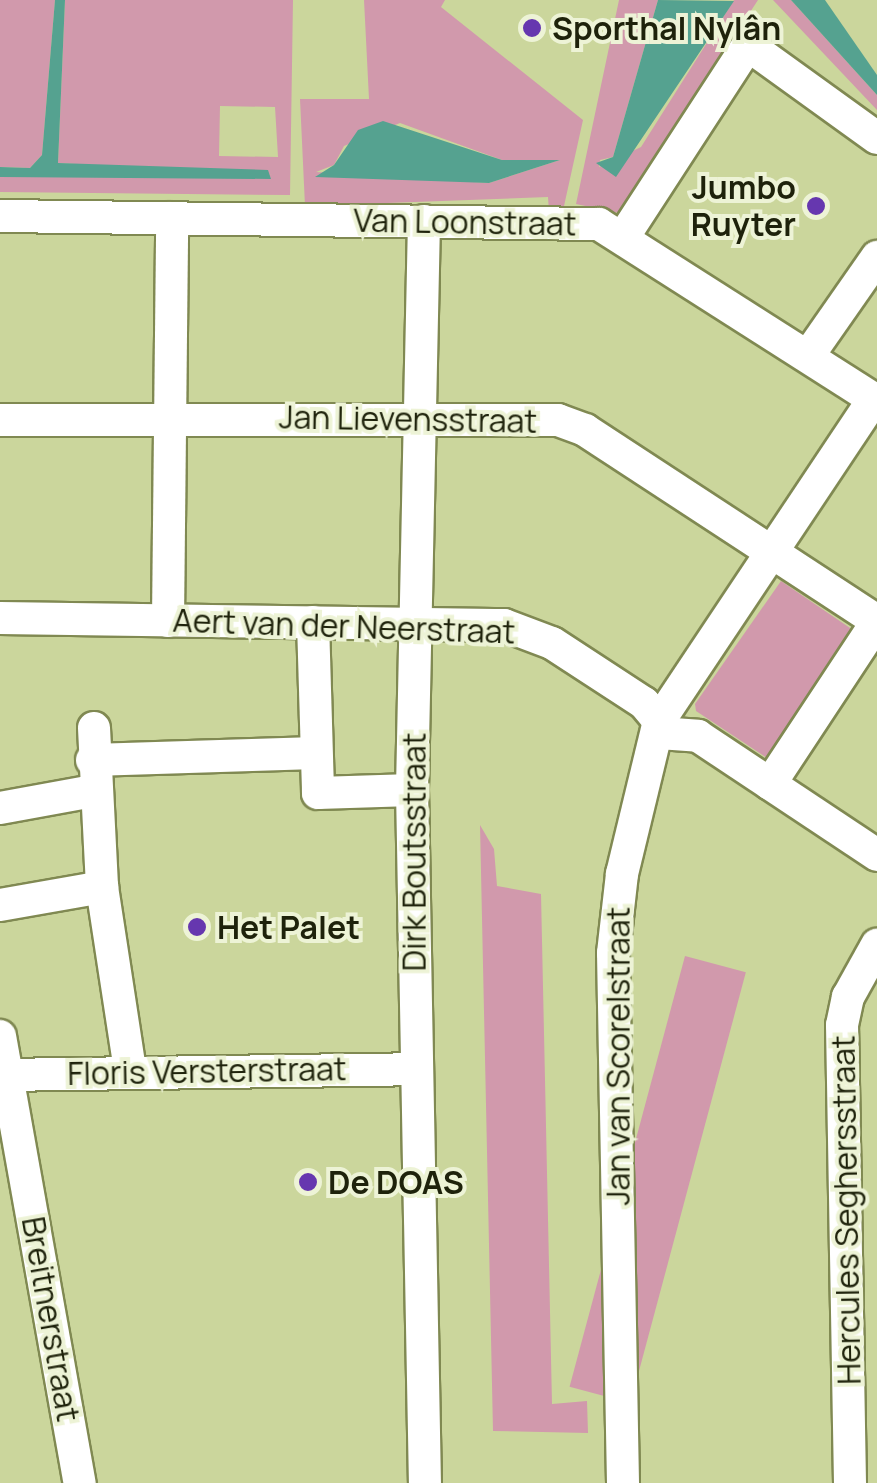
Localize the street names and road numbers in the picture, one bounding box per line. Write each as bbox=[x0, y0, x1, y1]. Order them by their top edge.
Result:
street label: Van Loonstraat bbox=[353, 201, 577, 243]
street label: Jan Lievensstraat bbox=[278, 398, 538, 440]
street label: Aert van der Neerstraat bbox=[172, 601, 516, 651]
street label: Dirk Boutsstraat bbox=[395, 733, 433, 971]
street label: Jan van Scorelstraat bbox=[599, 907, 637, 1205]
street label: Hercules Seghersstraat bbox=[824, 1035, 868, 1385]
street label: Floris Versterstraat bbox=[67, 1049, 347, 1093]
street label: Breitnerstraat bbox=[14, 1214, 88, 1424]

